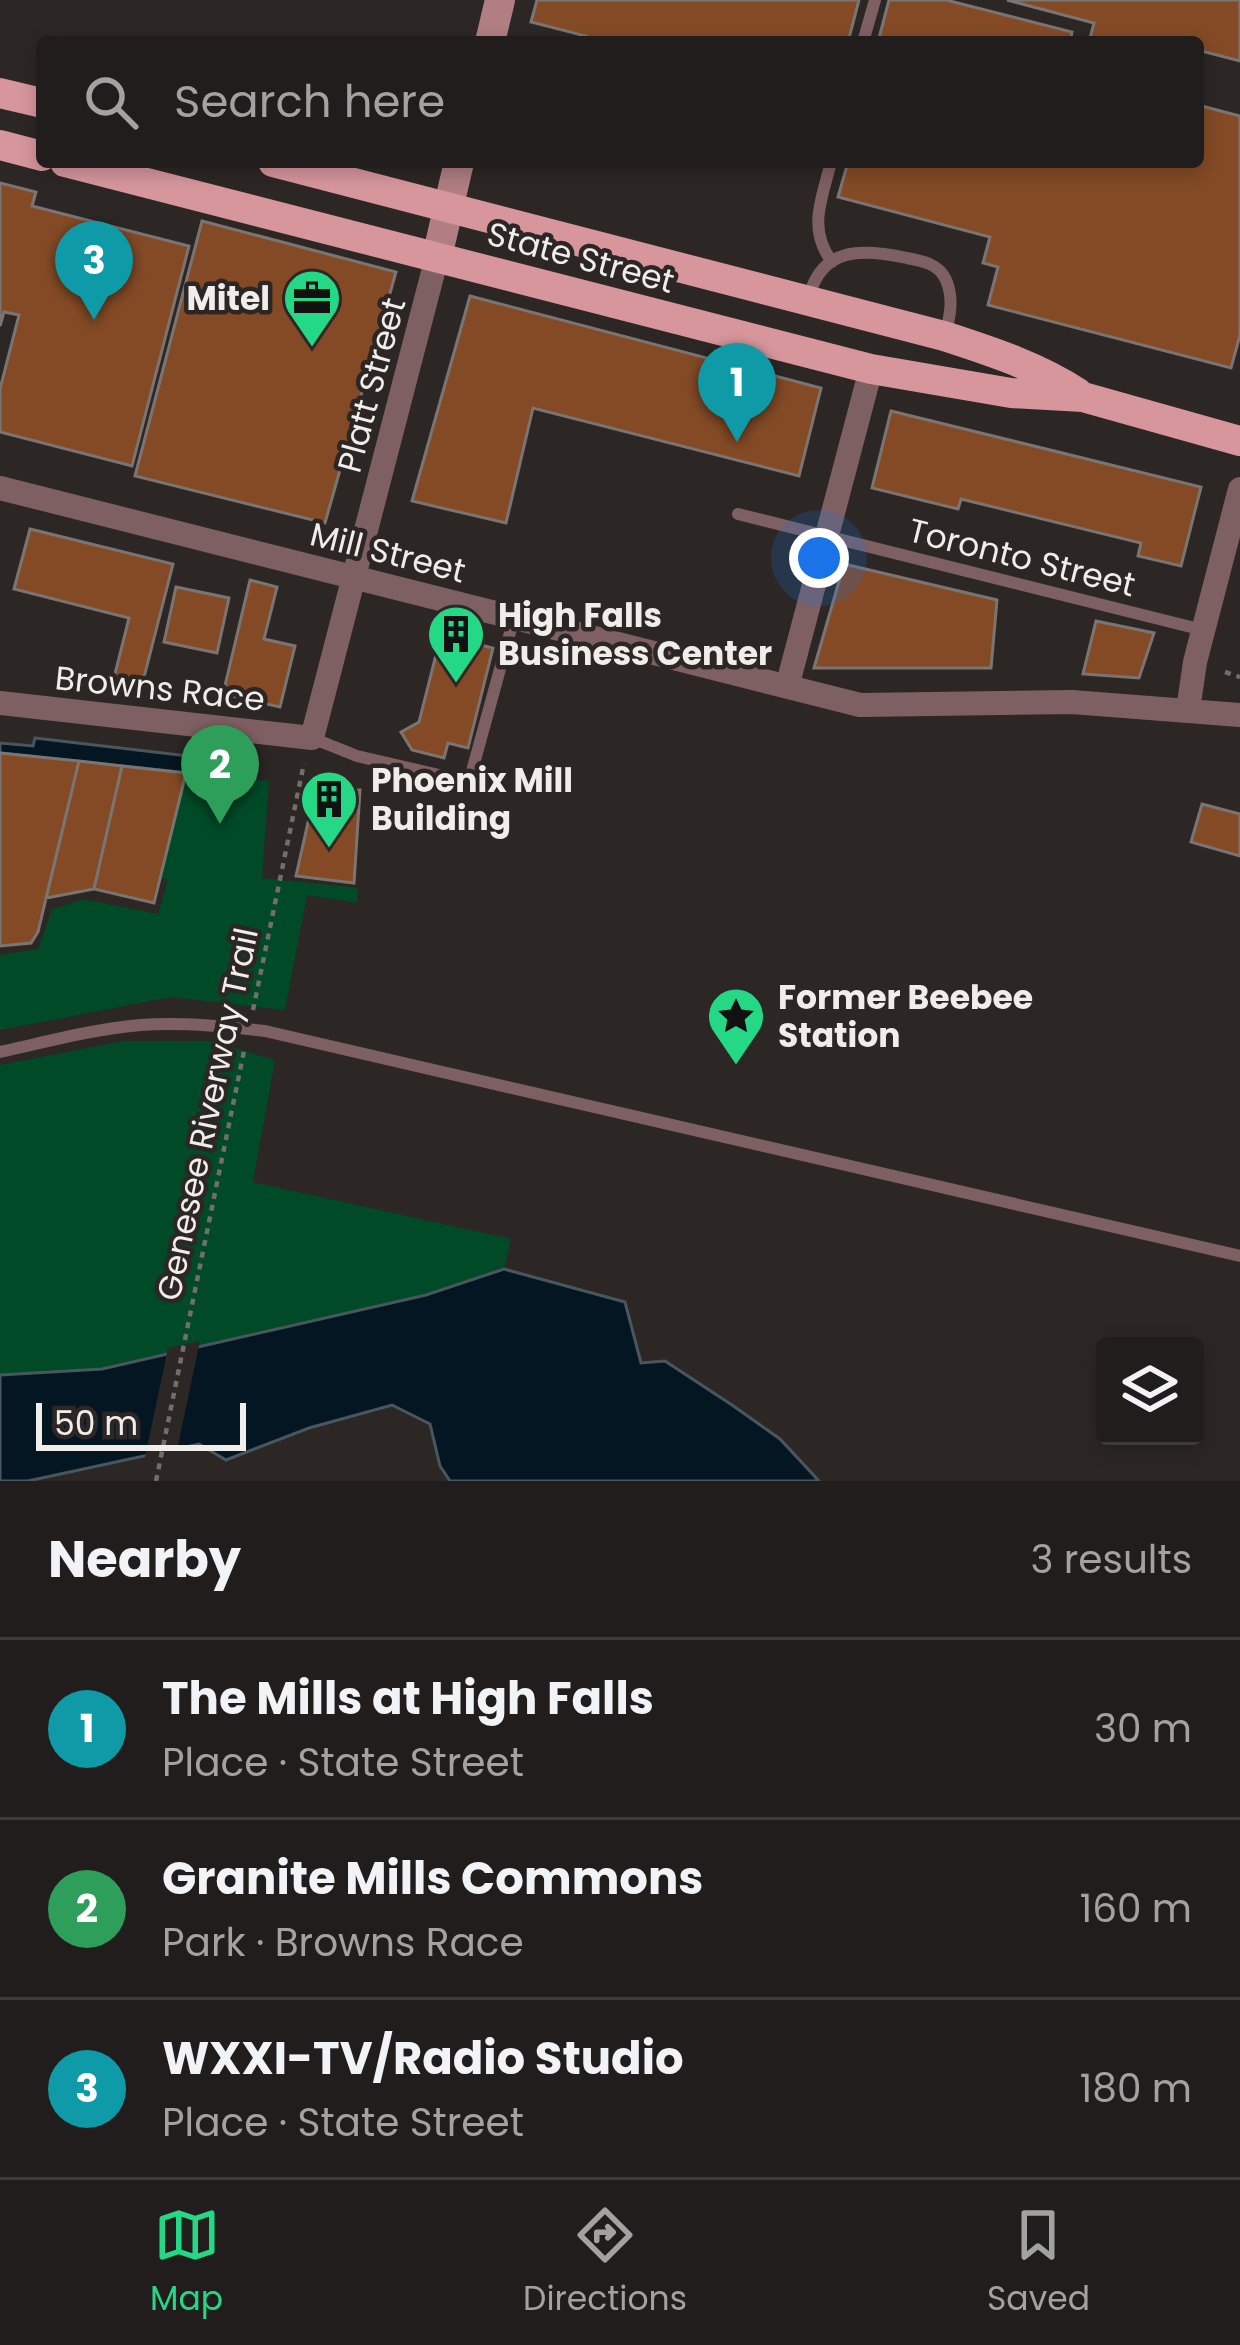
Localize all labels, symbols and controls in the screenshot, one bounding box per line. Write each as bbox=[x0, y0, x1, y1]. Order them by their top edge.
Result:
search box bbox=[36, 36, 1204, 168]
icon: search bbox=[78, 69, 144, 135]
text: Search here bbox=[174, 70, 445, 133]
street label: State Street bbox=[482, 210, 679, 305]
pin: 3 bbox=[55, 221, 133, 320]
office icon: Mitel bbox=[281, 267, 343, 349]
place label: Mitel bbox=[187, 275, 270, 322]
street label: Platt Street bbox=[326, 293, 417, 478]
pin: 1 bbox=[698, 343, 776, 442]
street label: Toronto Street bbox=[904, 507, 1140, 608]
street label: Mill Street bbox=[305, 511, 470, 594]
your location bbox=[789, 528, 849, 588]
place label: High Falls Business Center bbox=[498, 592, 772, 677]
building icon: High Falls Business Center bbox=[425, 603, 487, 685]
street label: Browns Race bbox=[53, 654, 267, 723]
pin: 2 bbox=[181, 725, 259, 824]
place label: Phoenix Mill Building bbox=[371, 757, 573, 842]
building icon: Phoenix Mill Building bbox=[298, 768, 360, 850]
street label: Genesee Riverway Trail bbox=[145, 924, 270, 1305]
place label: Former Beebee Station bbox=[778, 974, 1033, 1059]
place icon: Former Beebee Station bbox=[705, 985, 767, 1067]
map controls bbox=[1096, 1337, 1204, 1445]
button: layers bbox=[1096, 1337, 1204, 1445]
scale bar bbox=[36, 1397, 246, 1450]
text: 50 m bbox=[54, 1400, 138, 1447]
text: Nearby bbox=[48, 1523, 241, 1595]
text: 3 results bbox=[1030, 1532, 1192, 1587]
text: The Mills at High Falls bbox=[162, 1667, 654, 1730]
text: 1 bbox=[80, 1701, 94, 1756]
text: 30 m bbox=[1094, 1701, 1192, 1756]
text: Place · State Street bbox=[162, 1735, 524, 1790]
text: Granite Mills Commons bbox=[162, 1847, 703, 1910]
text: 2 bbox=[76, 1881, 98, 1936]
text: 160 m bbox=[1080, 1881, 1192, 1936]
text: Park · Browns Race bbox=[162, 1915, 524, 1970]
text: WXXI-TV/Radio Studio bbox=[162, 2027, 684, 2090]
text: 3 bbox=[75, 2061, 99, 2116]
text: 180 m bbox=[1080, 2061, 1192, 2116]
text: Place · State Street bbox=[162, 2095, 524, 2150]
tab: Map bbox=[150, 2202, 223, 2324]
tab: Directions bbox=[523, 2202, 687, 2324]
tab: Saved bbox=[987, 2202, 1090, 2324]

